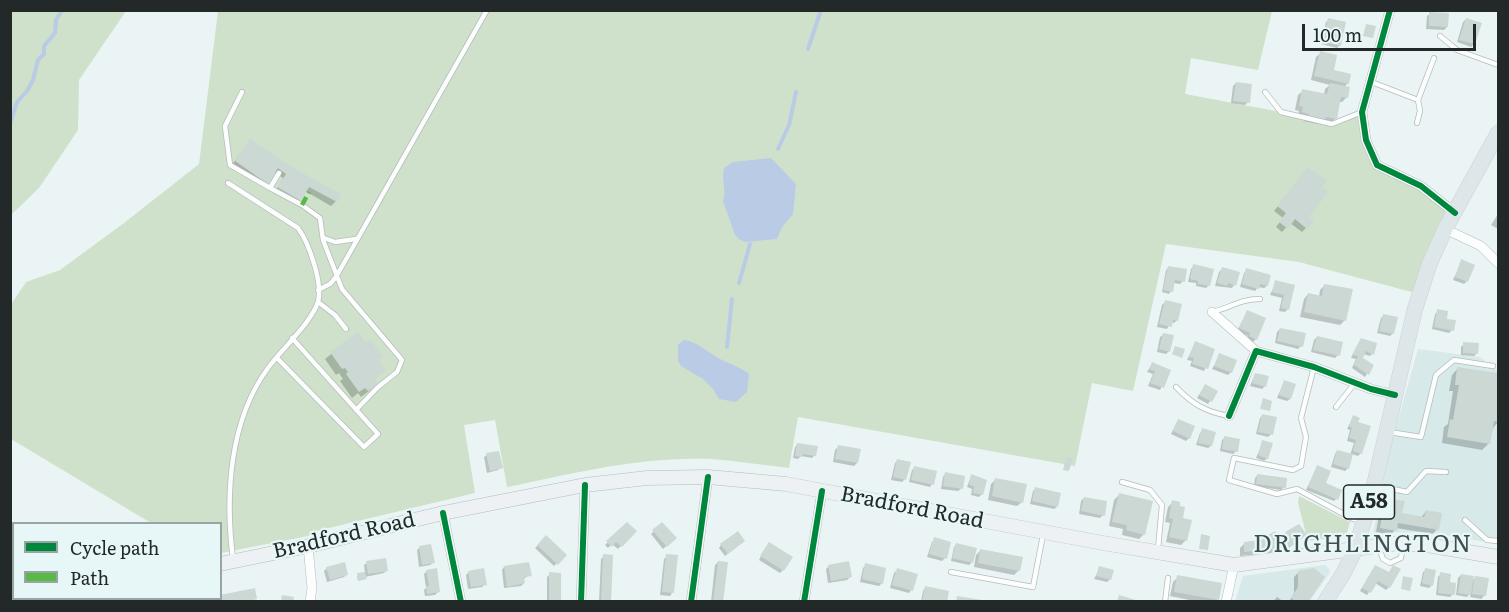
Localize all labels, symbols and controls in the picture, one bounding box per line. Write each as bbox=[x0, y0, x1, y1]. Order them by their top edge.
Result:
scale bar bbox=[1305, 12, 1479, 50]
text: 100 m bbox=[1313, 21, 1362, 48]
street label: Bradford Road bbox=[838, 482, 986, 534]
road number: A58 bbox=[1344, 485, 1394, 519]
street label: Bradford Road bbox=[270, 507, 418, 565]
legend bbox=[12, 522, 222, 600]
district label: DRIGHLINGTON bbox=[1253, 531, 1473, 559]
text: Cycle path bbox=[70, 534, 159, 561]
text: Path bbox=[70, 564, 109, 591]

